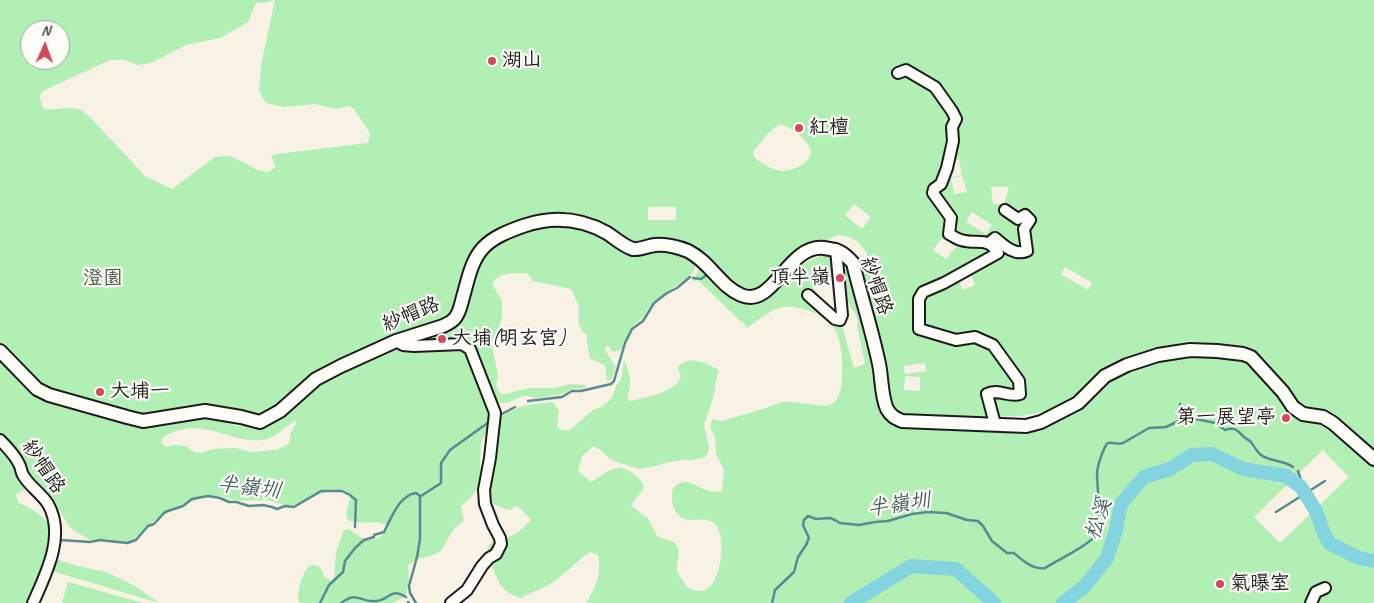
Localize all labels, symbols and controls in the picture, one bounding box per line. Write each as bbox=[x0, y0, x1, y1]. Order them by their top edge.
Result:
north arrow bbox=[20, 20, 70, 70]
text: N bbox=[41, 22, 50, 39]
place label: 湖山 bbox=[502, 49, 542, 73]
marker: 湖山 bbox=[486, 55, 498, 67]
place label: 紅檀 bbox=[809, 116, 849, 140]
marker: 紅檀 bbox=[793, 122, 805, 134]
street label: 紗帽路 bbox=[855, 254, 897, 318]
place label: 頂半嶺 bbox=[770, 266, 830, 290]
park label: 澄園 bbox=[83, 267, 123, 291]
marker: 頂半嶺 bbox=[834, 272, 846, 284]
street label: 紗帽路 bbox=[379, 293, 443, 337]
place label: 大埔(明玄宮) bbox=[452, 327, 565, 351]
marker: 大埔(明玄宮) bbox=[436, 333, 448, 345]
place label: 大埔一 bbox=[110, 380, 170, 404]
marker: 大埔一 bbox=[94, 386, 106, 398]
place label: 第一展望亭 bbox=[1176, 406, 1276, 430]
marker: 第一展望亭 bbox=[1280, 412, 1292, 424]
street label: 紗帽路 bbox=[16, 435, 70, 499]
water label: 半嶺圳 bbox=[216, 472, 282, 504]
water label: 半嶺圳 bbox=[866, 488, 932, 522]
water label: 松溪 bbox=[1080, 495, 1118, 543]
place label: 氣曝室 bbox=[1230, 572, 1290, 596]
marker: 氣曝室 bbox=[1214, 578, 1226, 590]

